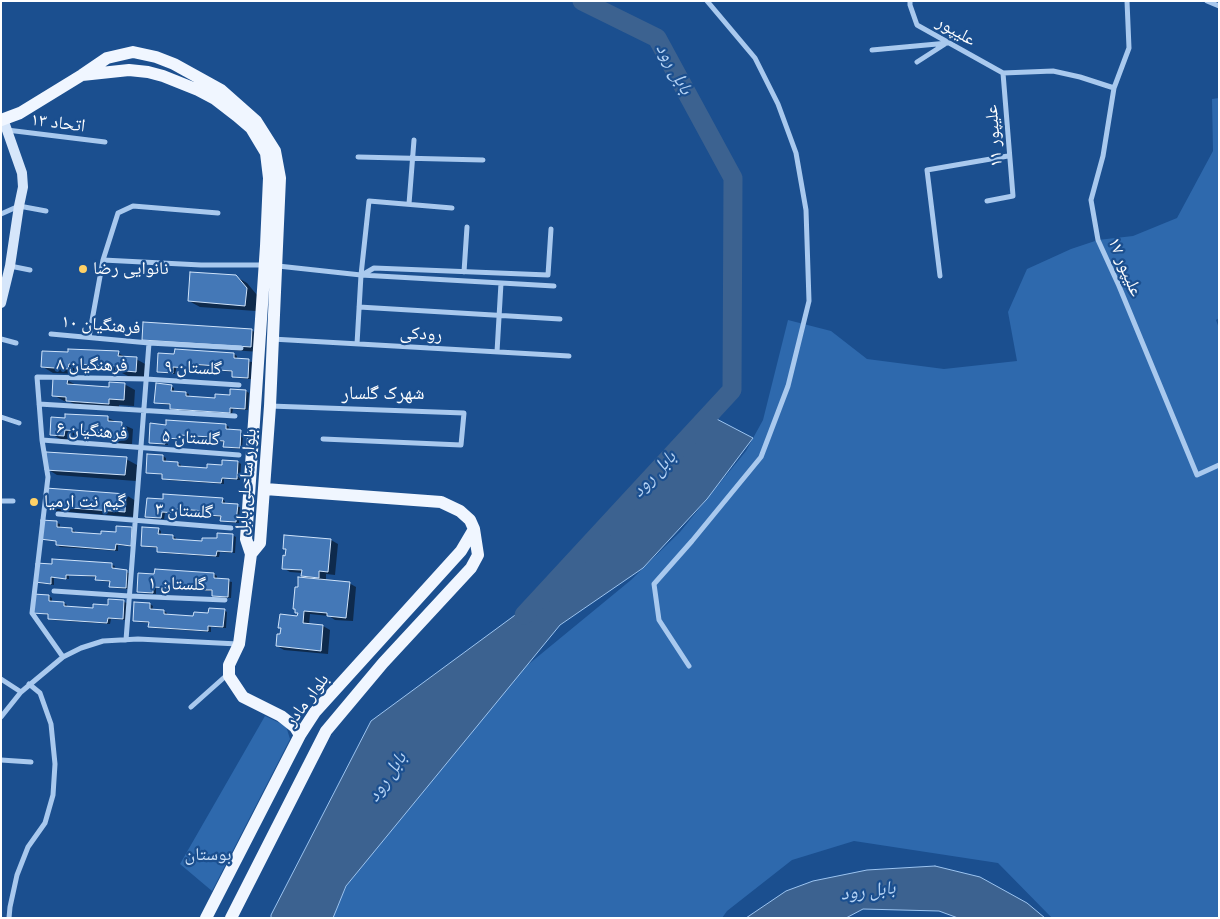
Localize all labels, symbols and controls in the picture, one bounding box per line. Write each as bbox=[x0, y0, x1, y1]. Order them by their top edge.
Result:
street label: علیپور bbox=[932, 11, 980, 51]
water label: بابل رود bbox=[651, 39, 697, 99]
street label: علیپور ۱۱ bbox=[981, 104, 1007, 168]
street label: اتحاد ۱۳ bbox=[29, 109, 87, 137]
street label: علیپور ۱۷ bbox=[1103, 234, 1147, 300]
place label: نانوایی رضا bbox=[93, 258, 169, 280]
marker: نانوایی رضا bbox=[77, 263, 89, 275]
street label: فرهنگیان ۱۰ bbox=[60, 311, 142, 339]
street label: رودکی bbox=[399, 322, 443, 346]
street label: فرهنگیان ۸ bbox=[56, 354, 128, 376]
street label: گلستان ۹ bbox=[164, 356, 222, 380]
district label: شهرک گلسار bbox=[342, 383, 424, 405]
street label: فرهنگیان ۶ bbox=[55, 417, 129, 445]
street label: گلستان ۵ bbox=[161, 425, 221, 451]
street label: بلوار ساحلی بابل bbox=[231, 428, 261, 536]
water label: بابل رود bbox=[627, 446, 681, 502]
place label: گیم نت ارمیا bbox=[44, 491, 126, 513]
marker: گیم نت ارمیا bbox=[28, 496, 40, 508]
street label: گلستان ۳ bbox=[154, 498, 214, 524]
street label: گلستان ۱ bbox=[148, 572, 206, 596]
street label: بلوار مادر bbox=[280, 669, 334, 731]
water label: بابل رود bbox=[362, 748, 412, 806]
park label: بوستان bbox=[185, 844, 231, 866]
water label: بابل رود bbox=[839, 876, 897, 906]

